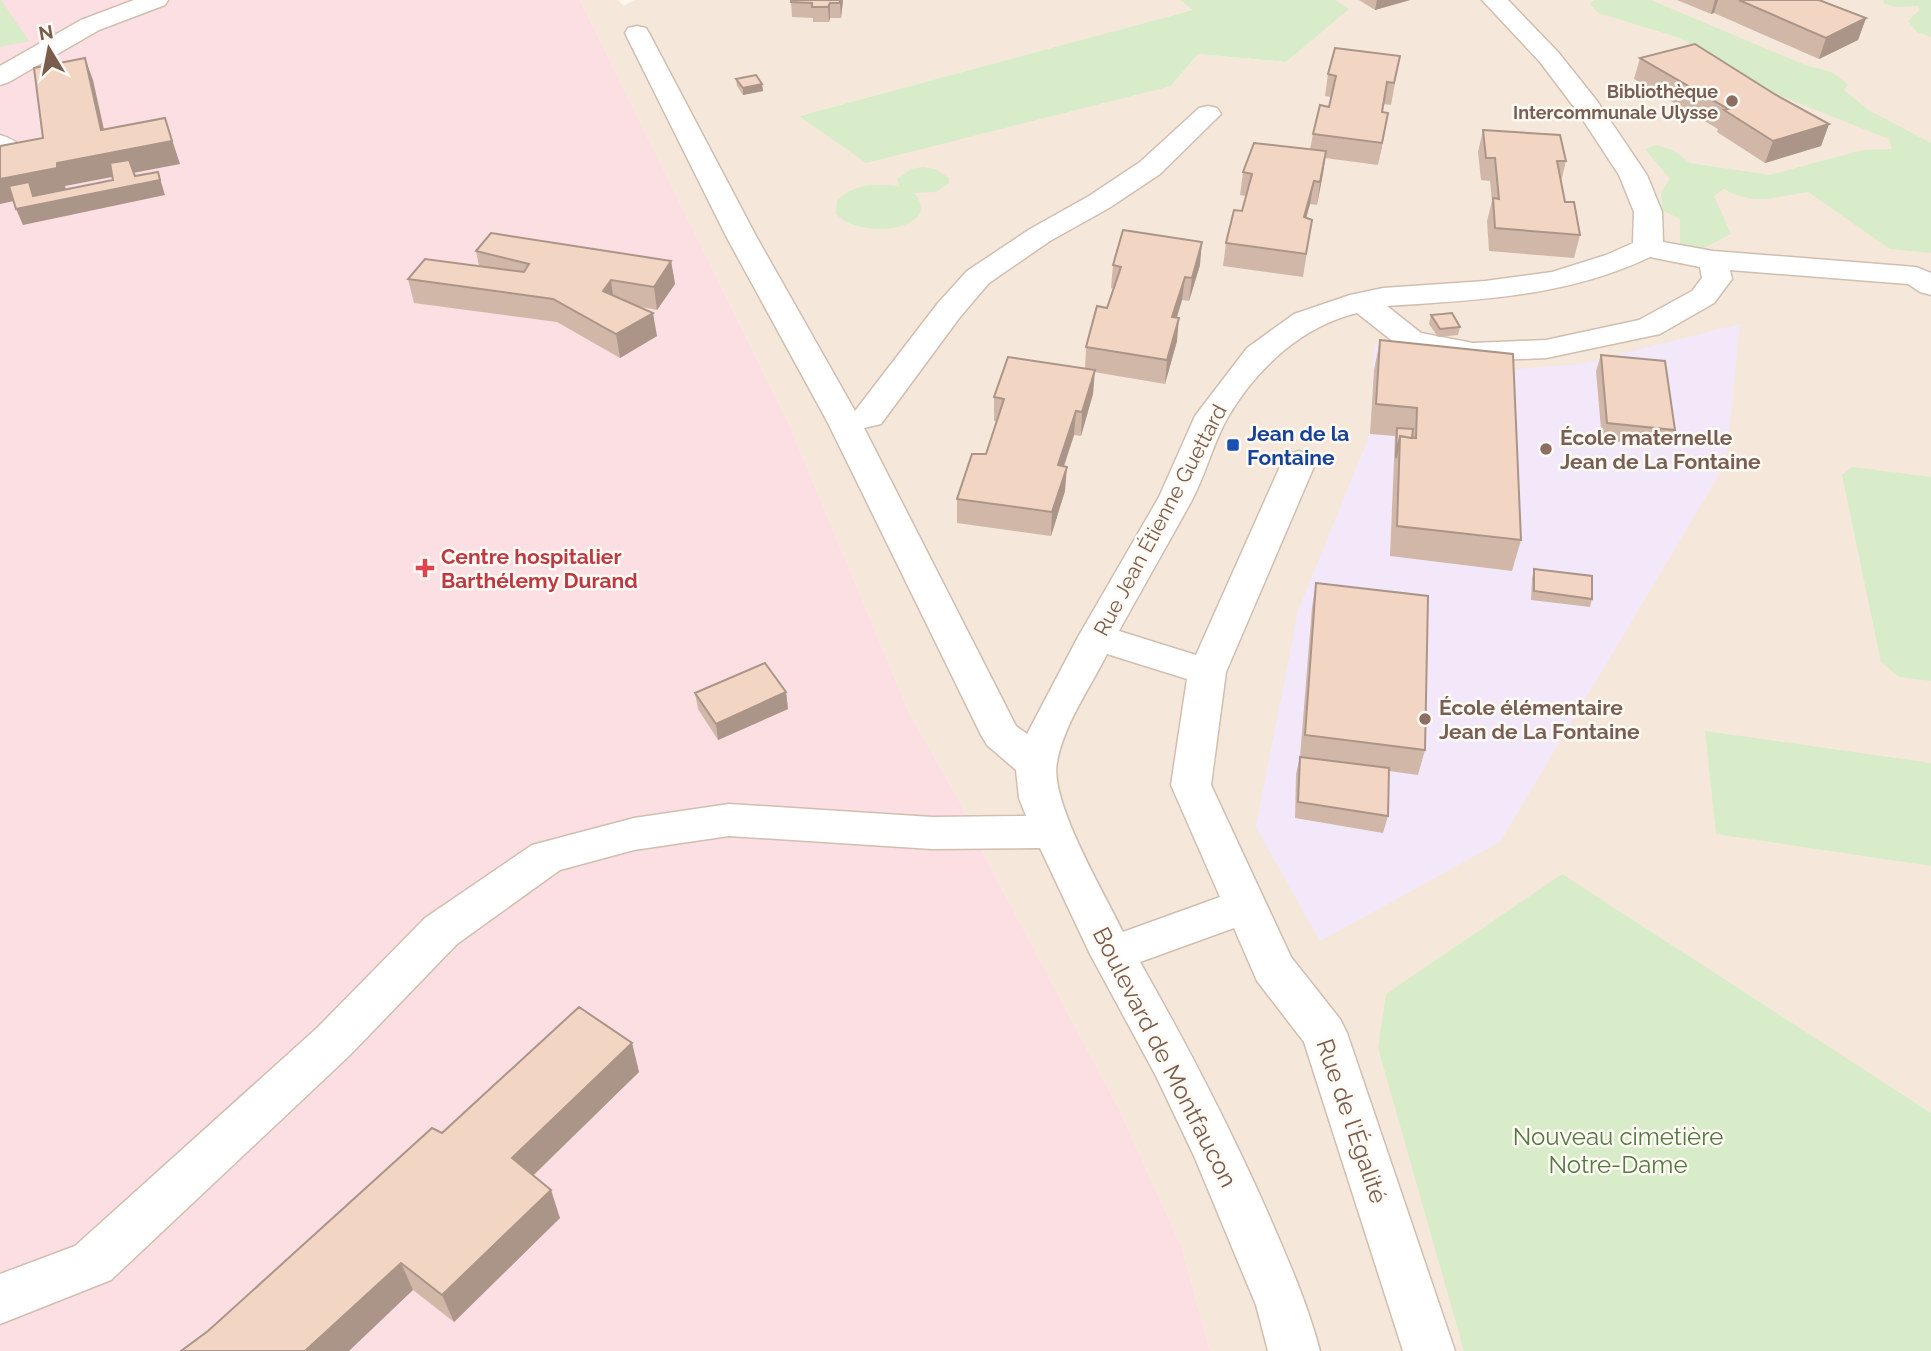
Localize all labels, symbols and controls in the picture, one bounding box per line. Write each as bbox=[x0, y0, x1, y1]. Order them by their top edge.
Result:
north arrow bbox=[14, 14, 84, 84]
text: N bbox=[37, 20, 55, 44]
place label: Bibliothèque Intercommunale Ulysse bbox=[1513, 81, 1718, 123]
marker: Bibliothèque Intercommunale Ulysse bbox=[1724, 93, 1740, 109]
street label: Rue Jean Étienne Guettard bbox=[1088, 400, 1232, 640]
place label: Jean de la Fontaine bbox=[1247, 421, 1349, 470]
place label: École maternelle Jean de La Fontaine bbox=[1560, 425, 1761, 474]
marker: Jean de la Fontaine bbox=[1225, 437, 1241, 453]
marker: École maternelle Jean de La Fontaine bbox=[1538, 441, 1554, 457]
place label: Centre hospitalier Barthélemy Durand bbox=[441, 544, 638, 593]
marker: Centre hospitalier Barthélemy Durand bbox=[415, 558, 435, 578]
place label: École élémentaire Jean de La Fontaine bbox=[1439, 695, 1640, 744]
marker: École élémentaire Jean de La Fontaine bbox=[1417, 711, 1433, 727]
street label: Boulevard de Montfaucon bbox=[1087, 922, 1243, 1192]
street label: Rue de l'Égalité bbox=[1310, 1035, 1394, 1207]
park label: Nouveau cimetière Notre-Dame bbox=[1513, 1122, 1723, 1179]

